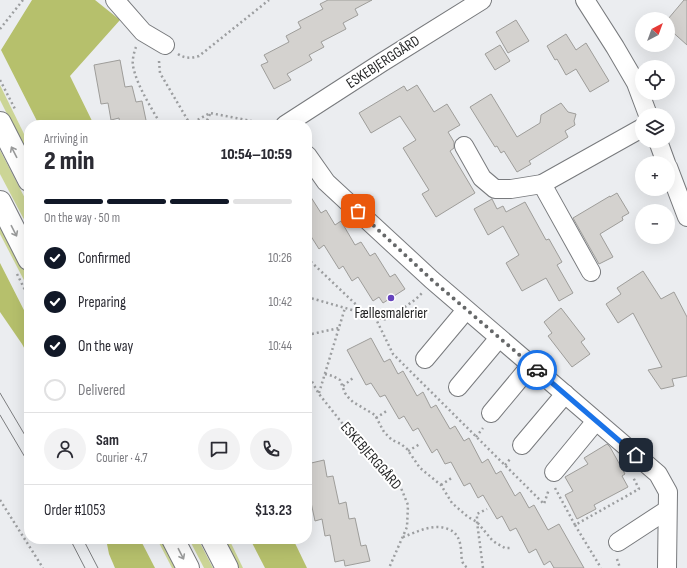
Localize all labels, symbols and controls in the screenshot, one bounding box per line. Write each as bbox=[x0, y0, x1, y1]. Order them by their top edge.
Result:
north arrow bbox=[635, 12, 675, 52]
map controls bbox=[635, 12, 675, 244]
street label: ESKEBJERGGÅRD bbox=[343, 31, 423, 93]
button: locate bbox=[635, 60, 675, 100]
button: layers bbox=[635, 108, 675, 148]
text: Arriving in bbox=[44, 131, 88, 147]
text: 10:54–10:59 bbox=[221, 145, 292, 164]
one-way arrow bbox=[10, 146, 18, 158]
text: 2 min bbox=[44, 146, 94, 177]
button: + bbox=[635, 156, 675, 196]
pin bbox=[341, 194, 375, 228]
icon: bag bbox=[347, 200, 369, 222]
button: − bbox=[635, 204, 675, 244]
text: On the way · 50 m bbox=[44, 210, 120, 226]
one-way arrow bbox=[11, 224, 19, 236]
icon: check bbox=[44, 247, 66, 269]
text: Confirmed bbox=[78, 249, 131, 268]
text: 10:26 bbox=[268, 250, 292, 266]
icon: check bbox=[44, 291, 66, 313]
text: Preparing bbox=[78, 293, 126, 312]
marker: Fællesmalerier bbox=[386, 293, 396, 303]
text: 10:42 bbox=[268, 294, 292, 310]
place label: Fællesmalerier bbox=[354, 304, 428, 323]
icon: check bbox=[44, 335, 66, 357]
text: On the way bbox=[78, 337, 133, 356]
text: 10:44 bbox=[268, 338, 292, 354]
courier bbox=[517, 350, 557, 390]
icon: car bbox=[526, 359, 548, 381]
text: Delivered bbox=[78, 381, 125, 400]
street label: ESKEBJERGGÅRD bbox=[336, 418, 406, 494]
button: person bbox=[44, 428, 86, 470]
button: chat bbox=[198, 428, 240, 470]
button: phone bbox=[250, 428, 292, 470]
text: Sam bbox=[96, 431, 119, 450]
pin bbox=[619, 438, 653, 472]
icon: home bbox=[625, 444, 647, 466]
text: Courier · 4.7 bbox=[96, 450, 148, 466]
text: Order #1053 bbox=[44, 501, 106, 520]
text: $13.23 bbox=[255, 501, 292, 520]
one-way arrow bbox=[177, 547, 185, 559]

